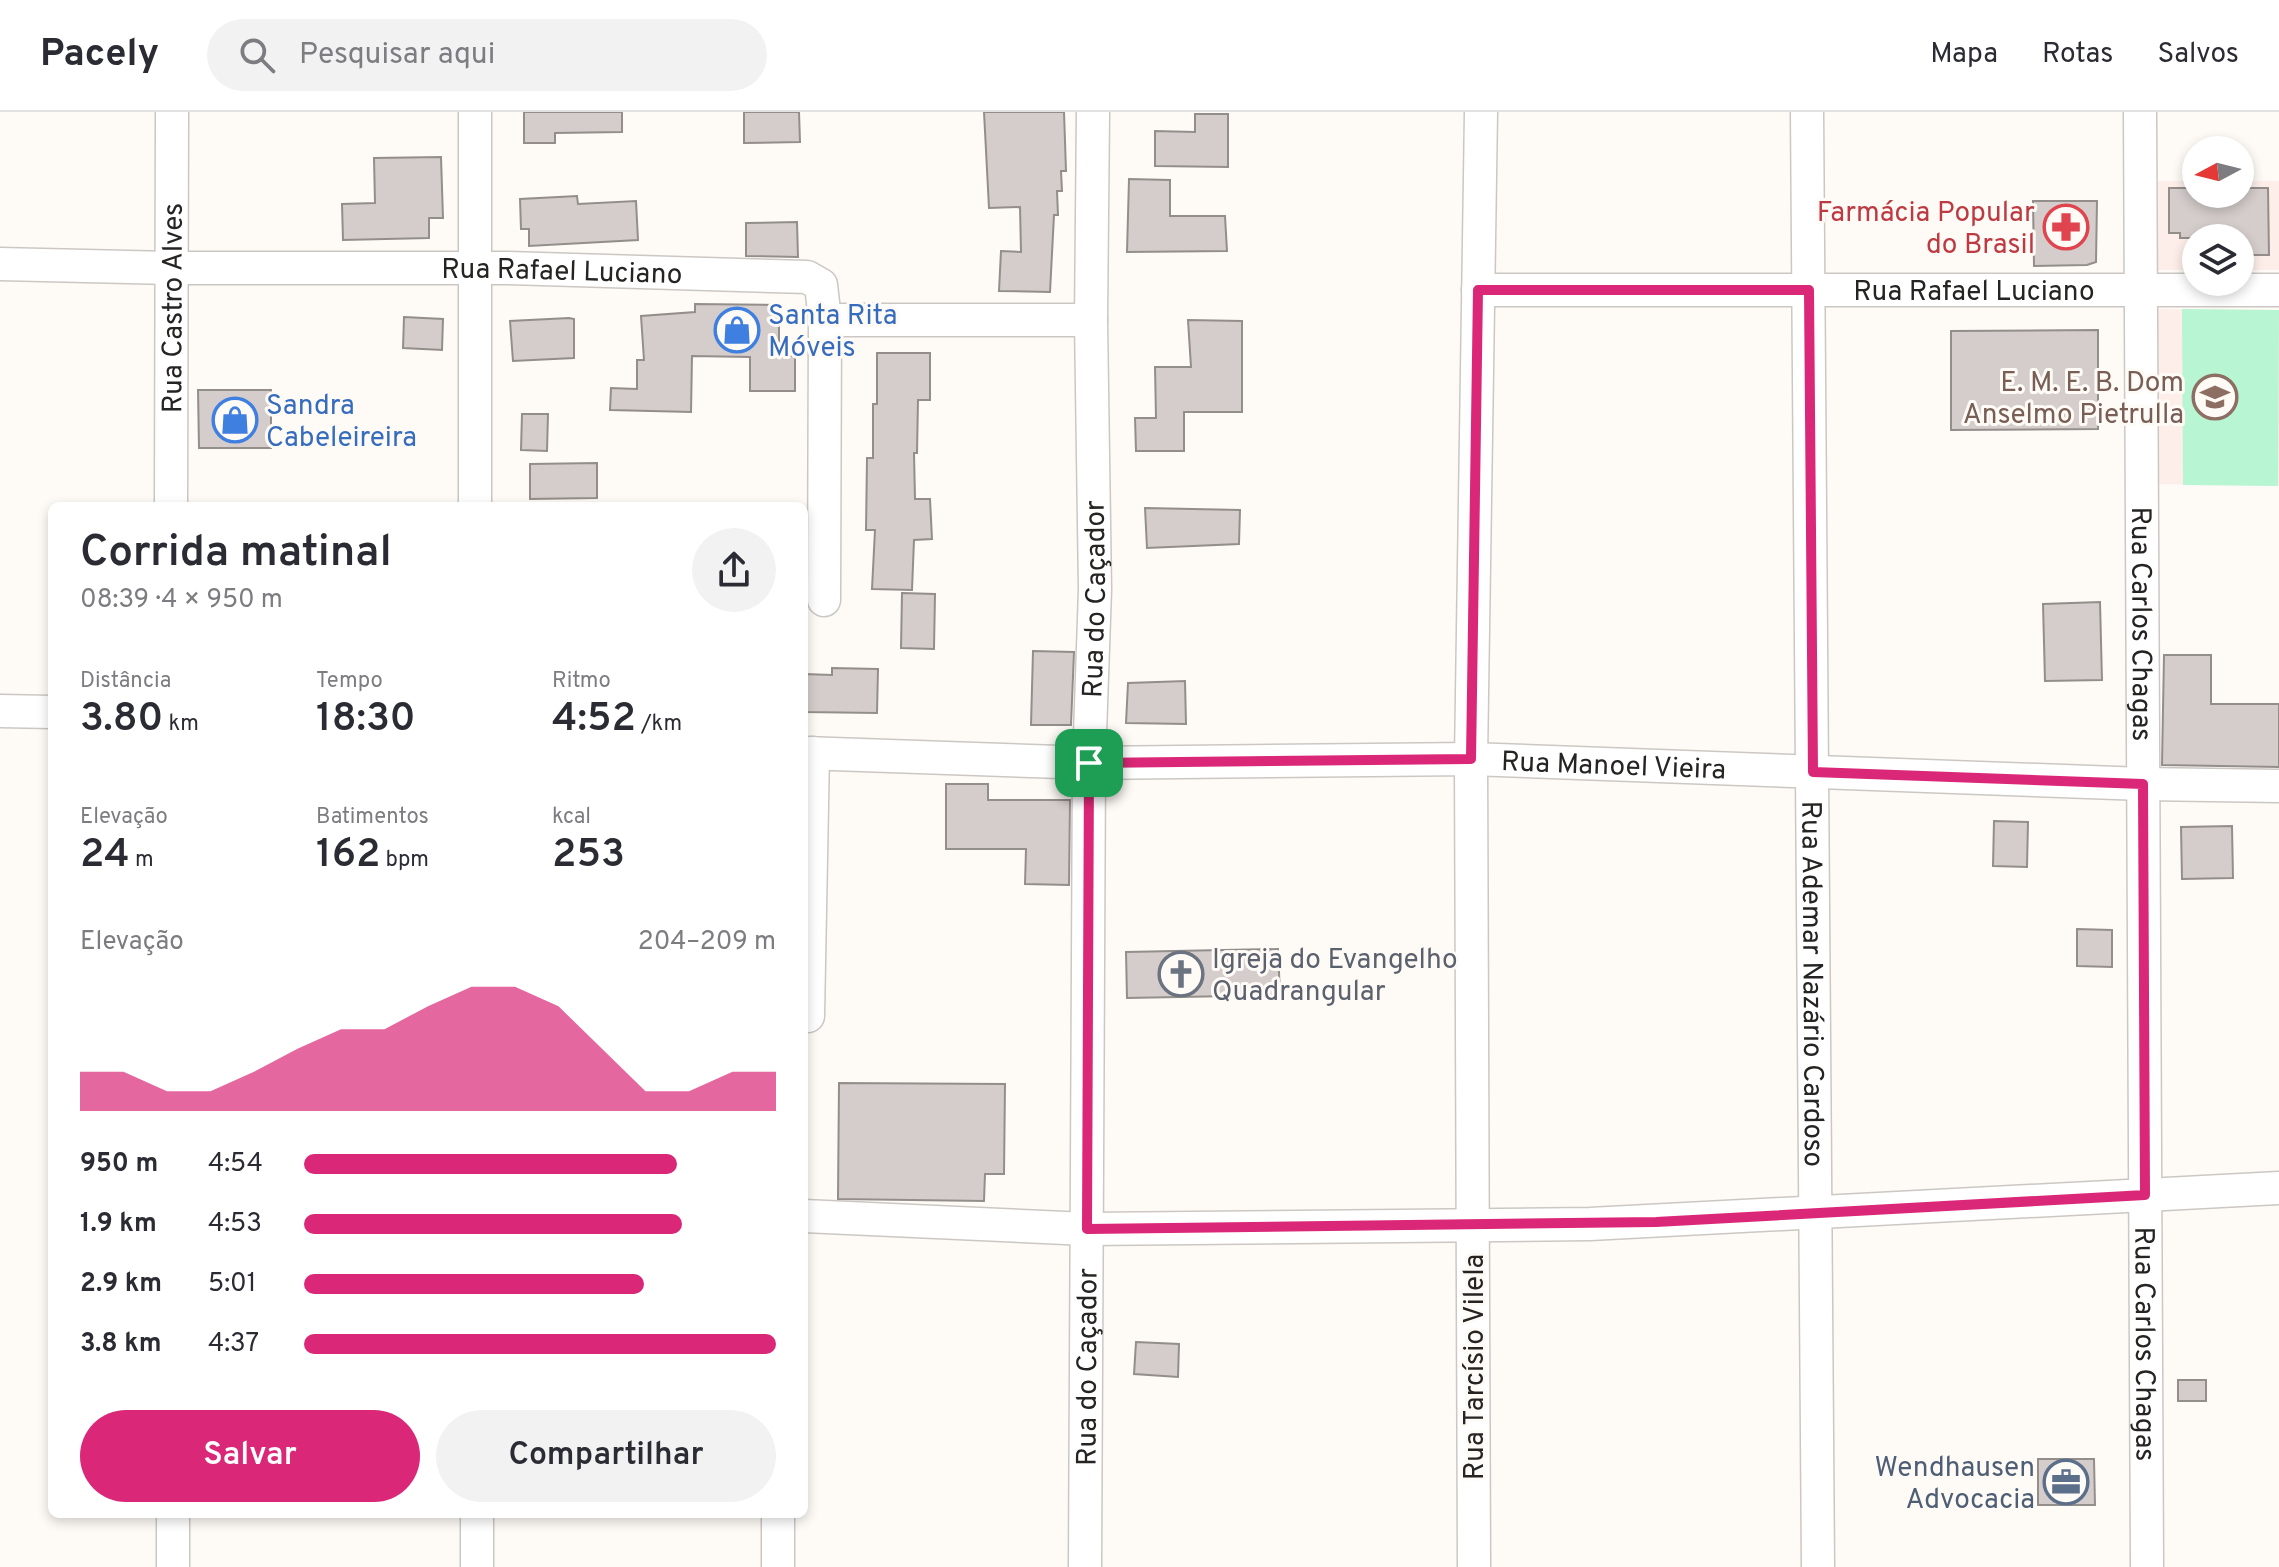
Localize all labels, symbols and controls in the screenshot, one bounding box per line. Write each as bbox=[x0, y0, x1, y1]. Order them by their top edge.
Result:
search box bbox=[207, 19, 767, 91]
text: Pacely bbox=[40, 31, 159, 80]
icon: search bbox=[235, 33, 279, 77]
text: Pesquisar aqui bbox=[299, 37, 495, 74]
text: Mapa bbox=[1930, 37, 1998, 73]
text: Rotas bbox=[2042, 37, 2113, 73]
text: Salvos bbox=[2157, 37, 2239, 73]
north arrow bbox=[2182, 136, 2254, 208]
map controls bbox=[2182, 136, 2254, 296]
place label: Farmácia Popular do Brasil bbox=[1817, 196, 2035, 264]
street label: Rua Castro Alves bbox=[156, 203, 193, 413]
pharmacy icon: Farmácia Popular do Brasil bbox=[2042, 203, 2090, 251]
button: layers bbox=[2182, 224, 2254, 296]
street label: Rua Rafael Luciano bbox=[441, 253, 683, 294]
street label: Rua Rafael Luciano bbox=[1853, 275, 2095, 311]
place label: Santa Rita Móveis bbox=[768, 299, 898, 367]
shop icon: Santa Rita Móveis bbox=[713, 306, 761, 354]
place label: E. M. E. B. Dom Anselmo Pietrulla bbox=[1963, 366, 2184, 434]
school or university icon: E. M. E. B. Dom Anselmo Pietrulla bbox=[2191, 373, 2239, 421]
place label: Sandra Cabeleireira bbox=[266, 389, 417, 457]
shop icon: Sandra Cabeleireira bbox=[211, 396, 259, 444]
street label: Rua do Caçador bbox=[1076, 500, 1116, 699]
street label: Rua Carlos Chagas bbox=[2121, 506, 2158, 742]
text: Corrida matinal bbox=[80, 526, 392, 582]
button: share bbox=[692, 528, 776, 612]
text: 08:39 · 4 × 950 m bbox=[80, 584, 283, 617]
text: Distância bbox=[80, 668, 171, 695]
text: Tempo bbox=[316, 668, 383, 695]
text: Ritmo bbox=[552, 668, 611, 695]
text: 3.80 bbox=[80, 695, 163, 745]
text: 18:30 bbox=[316, 695, 416, 745]
text: 4:52 bbox=[552, 695, 636, 745]
text: km bbox=[163, 711, 199, 738]
text: /km bbox=[636, 711, 682, 738]
pin bbox=[1055, 729, 1123, 797]
icon: arrive bbox=[1067, 741, 1111, 785]
street label: Rua Manoel Vieira bbox=[1500, 745, 1727, 789]
street label: Rua Ademar Nazário Cardoso bbox=[1791, 801, 1830, 1167]
text: Elevação bbox=[80, 804, 168, 831]
text: Batimentos bbox=[316, 804, 429, 831]
text: kcal bbox=[552, 804, 591, 831]
text: 24 bbox=[80, 831, 130, 881]
text: 162 bbox=[316, 831, 380, 881]
text: 253 bbox=[552, 831, 625, 881]
text: m bbox=[130, 847, 154, 874]
text: bpm bbox=[380, 847, 429, 874]
text: Elevação bbox=[80, 926, 184, 959]
text: 204–209 m bbox=[638, 926, 776, 959]
place label: Igreja do Evangelho Quadrangular bbox=[1212, 943, 1458, 1011]
church icon: Igreja do Evangelho Quadrangular bbox=[1157, 950, 1205, 998]
text: 950 m bbox=[80, 1148, 158, 1181]
text: 4:54 bbox=[208, 1148, 263, 1181]
text: 1.9 km bbox=[80, 1208, 157, 1241]
text: 4:53 bbox=[208, 1208, 262, 1241]
street label: Rua Carlos Chagas bbox=[2124, 1226, 2161, 1462]
street label: Rua Tarcísio Vilela bbox=[1458, 1254, 1494, 1480]
text: 2.9 km bbox=[80, 1268, 162, 1301]
text: 5:01 bbox=[208, 1268, 256, 1301]
street label: Rua do Caçador bbox=[1071, 1268, 1107, 1466]
text: 3.8 km bbox=[80, 1328, 162, 1361]
text: 4:37 bbox=[208, 1328, 259, 1361]
button: Salvar bbox=[80, 1410, 420, 1502]
button: Compartilhar bbox=[436, 1410, 776, 1502]
place label: Wendhausen Advocacia bbox=[1874, 1451, 2035, 1519]
office icon: Wendhausen Advocacia bbox=[2042, 1458, 2090, 1506]

